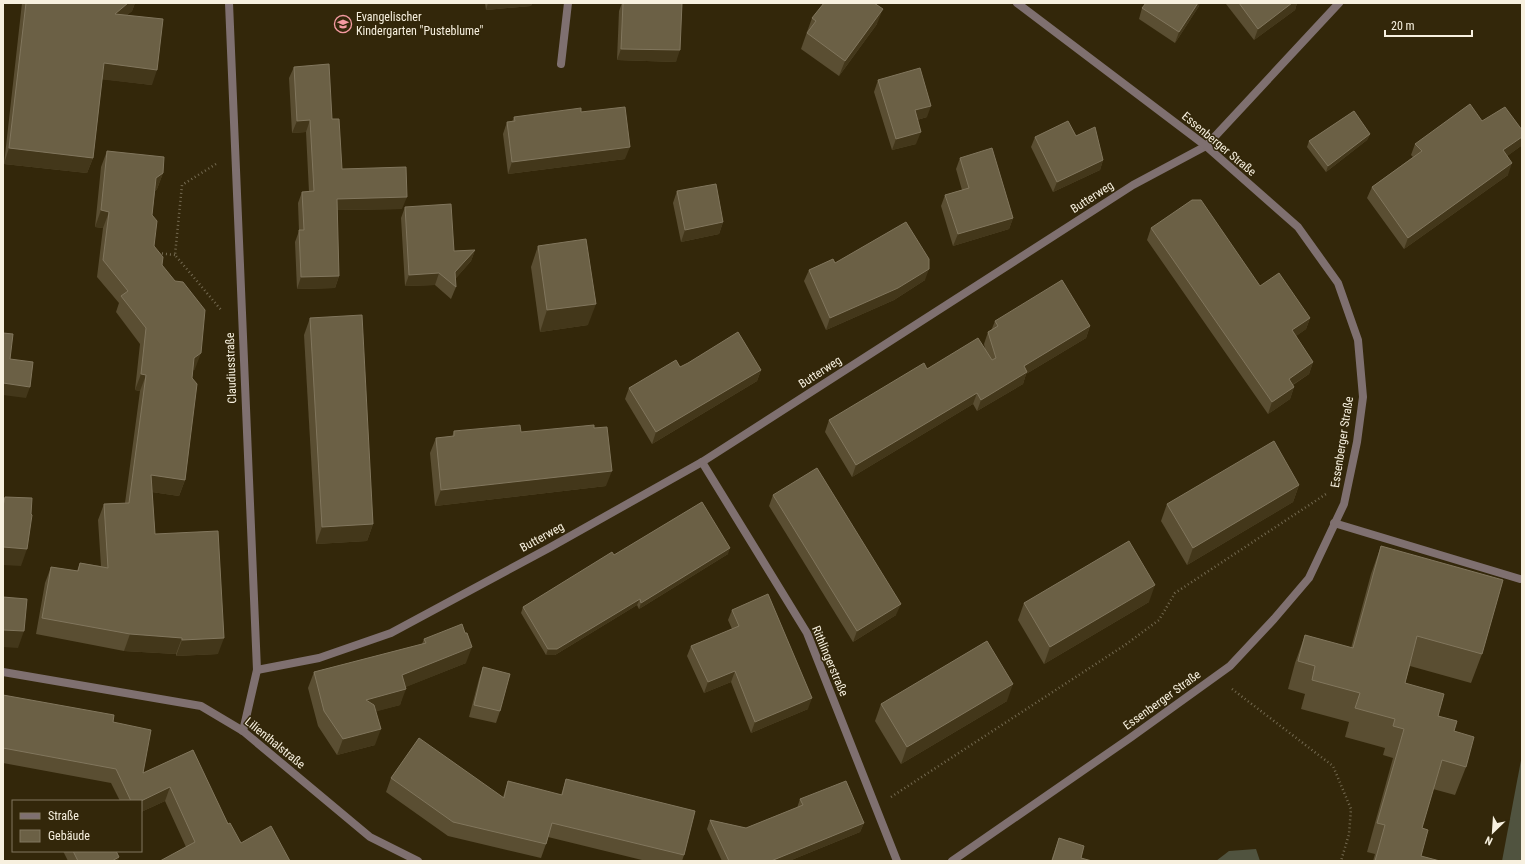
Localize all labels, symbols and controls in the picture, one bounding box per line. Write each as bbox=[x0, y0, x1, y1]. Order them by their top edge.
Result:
place label: Evangelischer Kindergarten "Pusteblume" bbox=[356, 10, 484, 38]
scale bar bbox=[1385, 12, 1472, 38]
school or university icon: Evangelischer Kindergarten "Pusteblume" bbox=[333, 14, 353, 34]
text: 20 m bbox=[1391, 19, 1415, 33]
street label: Essenberger Straße bbox=[1179, 109, 1259, 179]
street label: Butterweg bbox=[1068, 178, 1116, 216]
street label: Claudiusstraße bbox=[223, 332, 239, 404]
street label: Butterweg bbox=[796, 353, 844, 391]
street label: Essenberger Straße bbox=[1328, 395, 1356, 489]
street label: Butterweg bbox=[518, 519, 567, 555]
street label: Rithlingerstraße bbox=[809, 624, 851, 699]
street label: Essenberger Straße bbox=[1121, 667, 1204, 733]
street label: Lilienthalstraße bbox=[242, 714, 308, 772]
legend bbox=[12, 800, 142, 852]
text: Straße bbox=[48, 809, 79, 823]
north arrow bbox=[1473, 812, 1513, 852]
text: Gebäude bbox=[48, 829, 90, 843]
text: N bbox=[1483, 833, 1495, 848]

